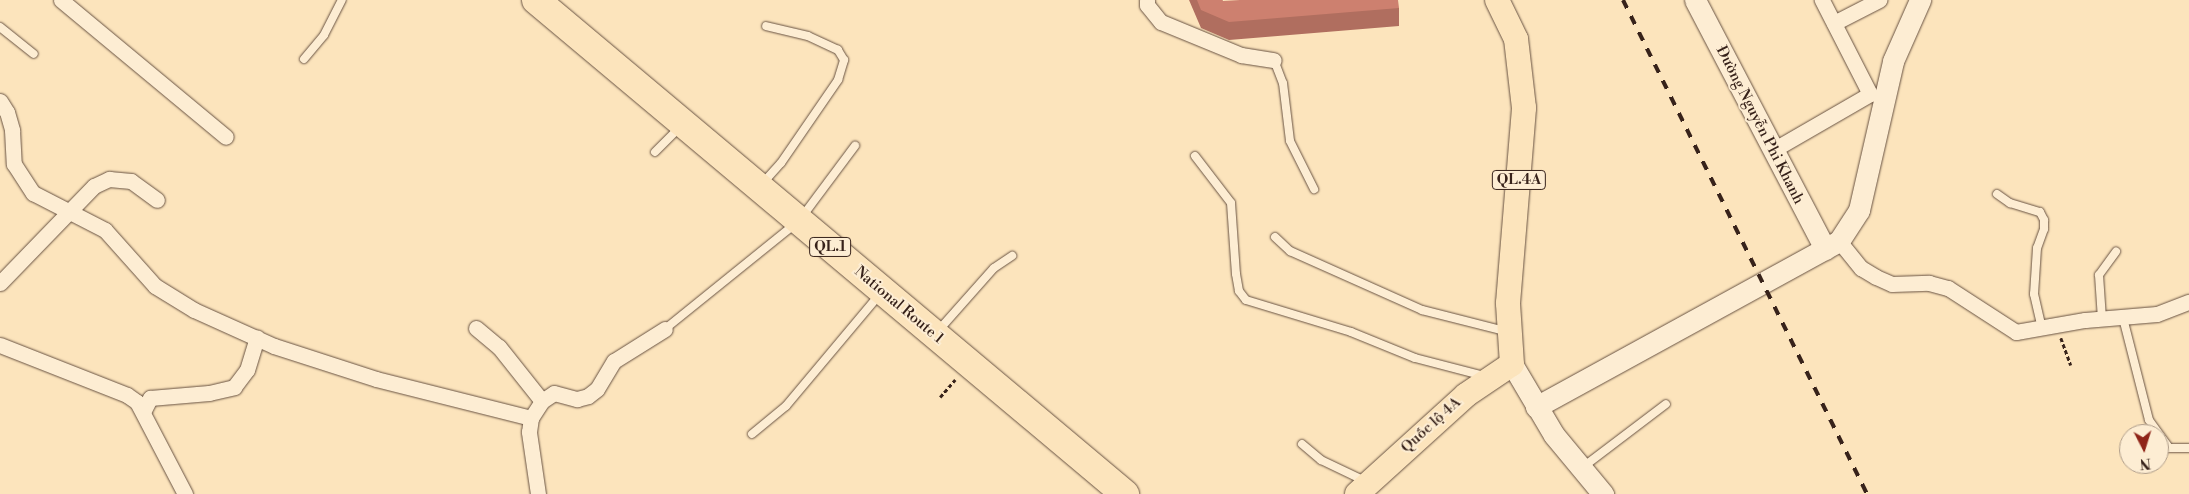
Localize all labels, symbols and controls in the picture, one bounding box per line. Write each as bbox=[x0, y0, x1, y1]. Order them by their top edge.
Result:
street label: Đường Nguyễn Phi Khanh bbox=[1712, 43, 1808, 207]
road number: QL.4A bbox=[1492, 168, 1546, 192]
road number: QL.1 bbox=[809, 236, 851, 258]
street label: National Route 1 bbox=[851, 262, 947, 348]
street label: Quốc lộ 4A bbox=[1397, 393, 1465, 457]
north arrow bbox=[2119, 424, 2169, 474]
text: N bbox=[2139, 453, 2152, 472]

